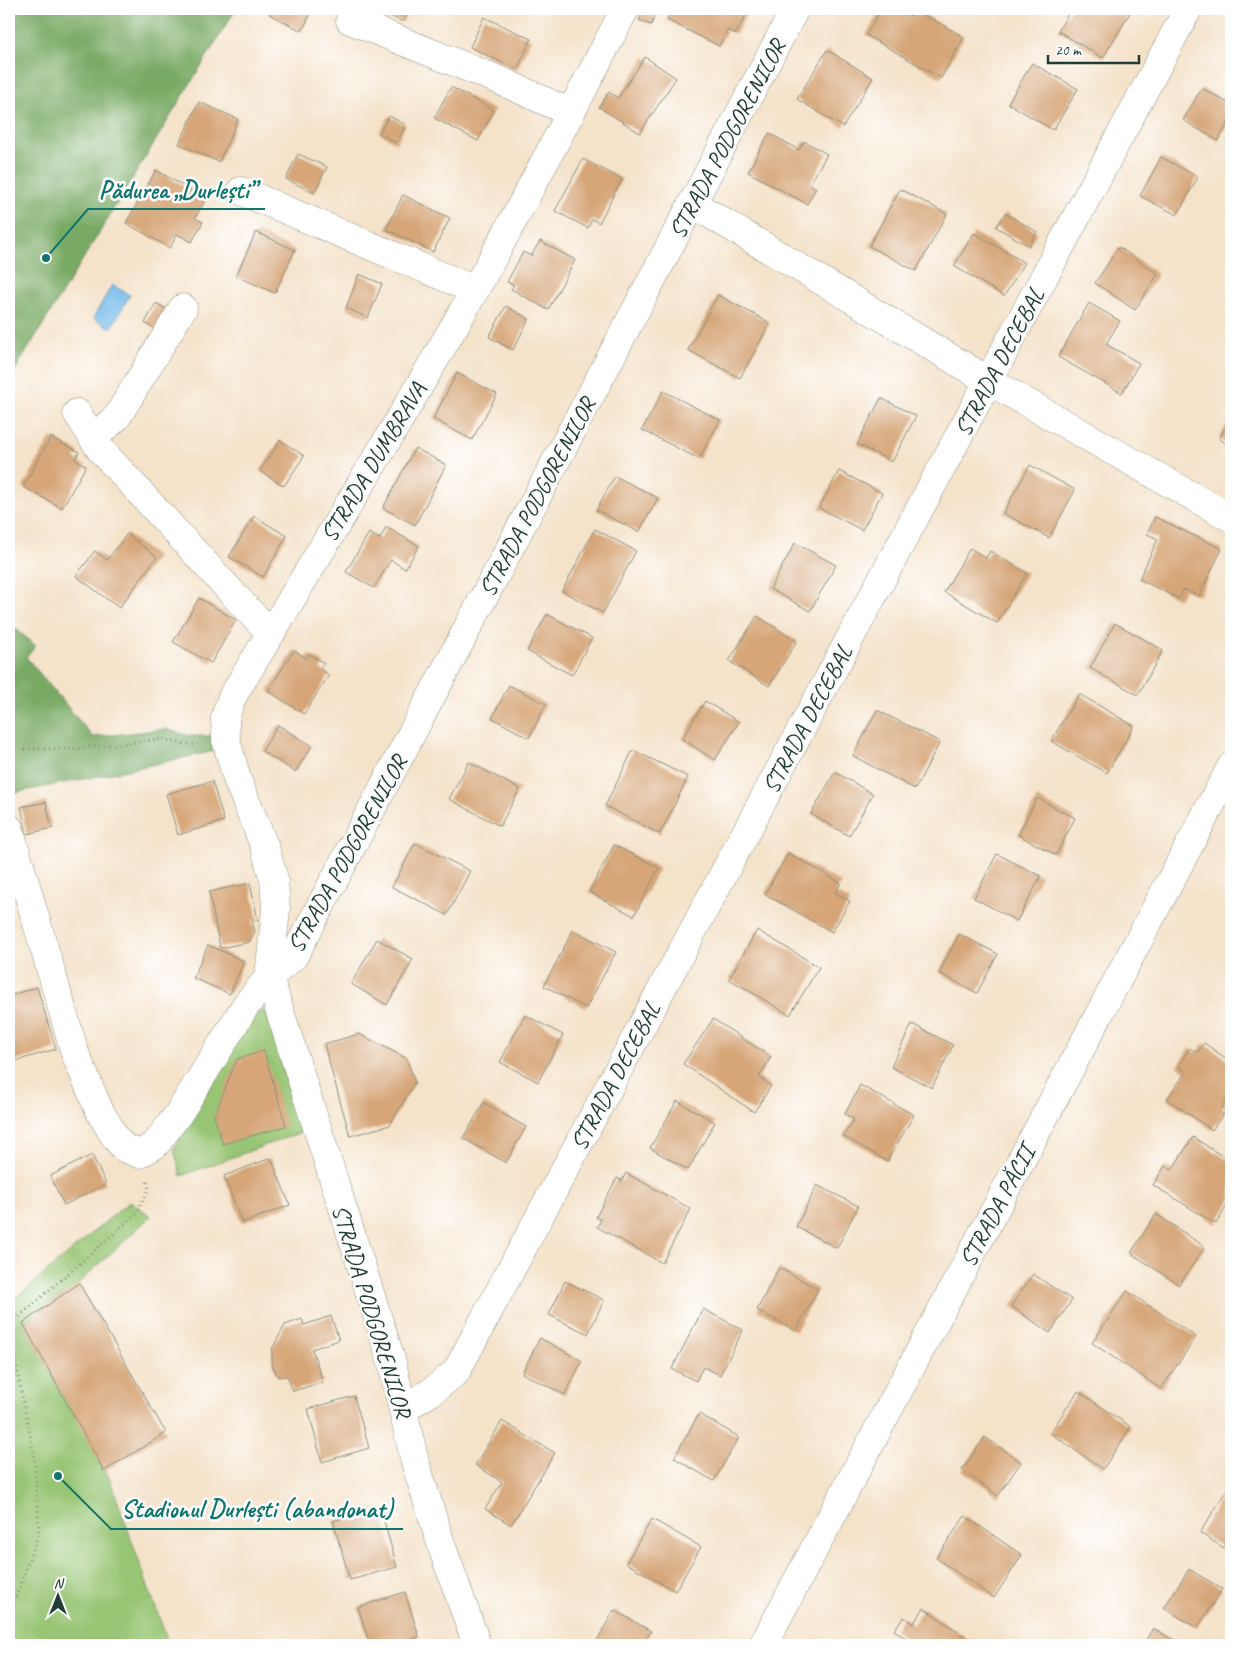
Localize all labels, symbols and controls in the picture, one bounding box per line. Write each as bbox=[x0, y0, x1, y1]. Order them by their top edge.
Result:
scale bar bbox=[1048, 32, 1139, 64]
street label: STRADA PODGORENILOR bbox=[662, 33, 793, 243]
text: 20 m bbox=[1055, 41, 1082, 60]
callout: Pădurea „Durlești” bbox=[88, 169, 265, 209]
text: Pădurea „Durlești” bbox=[99, 174, 262, 206]
street label: STRADA DECEBAL bbox=[947, 282, 1051, 441]
street label: STRADA DUMBRAVA bbox=[314, 376, 433, 547]
street label: STRADA PODGORENILOR bbox=[472, 391, 603, 601]
street label: STRADA DECEBAL bbox=[755, 639, 859, 798]
street label: STRADA PODGORENILOR bbox=[280, 748, 415, 958]
street label: STRADA DECEBAL bbox=[563, 996, 667, 1155]
street label: STRADA PĂCII bbox=[953, 1135, 1044, 1272]
street label: STRADA PODGORENILOR bbox=[325, 1201, 419, 1423]
callout: Stadionul Durlești (abandonat) bbox=[111, 1489, 403, 1529]
text: Stadionul Durlești (abandonat) bbox=[121, 1493, 395, 1525]
north arrow bbox=[32, 1572, 82, 1622]
text: N bbox=[54, 1575, 65, 1592]

